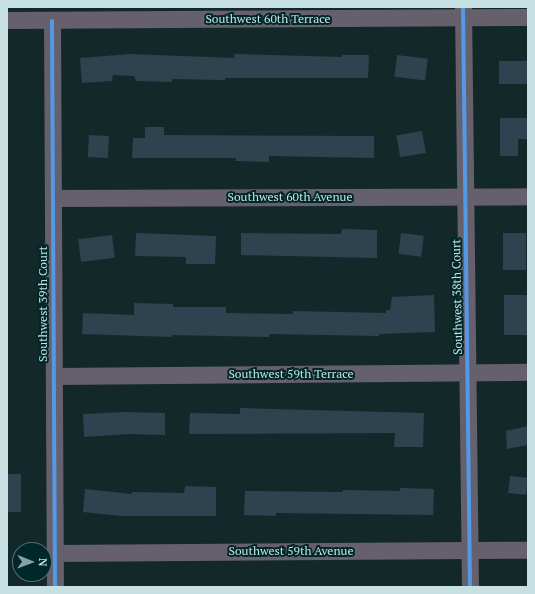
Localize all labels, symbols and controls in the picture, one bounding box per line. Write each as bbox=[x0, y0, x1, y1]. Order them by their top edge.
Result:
street label: Southwest 60th Terrace bbox=[205, 12, 331, 26]
street label: Southwest 60th Avenue bbox=[227, 190, 353, 204]
street label: Southwest 38th Court bbox=[449, 239, 465, 355]
street label: Southwest 39th Court bbox=[36, 246, 50, 362]
street label: Southwest 59th Terrace bbox=[228, 367, 354, 381]
north arrow bbox=[12, 542, 52, 582]
street label: Southwest 59th Avenue bbox=[228, 544, 354, 558]
text: N bbox=[36, 558, 50, 566]

